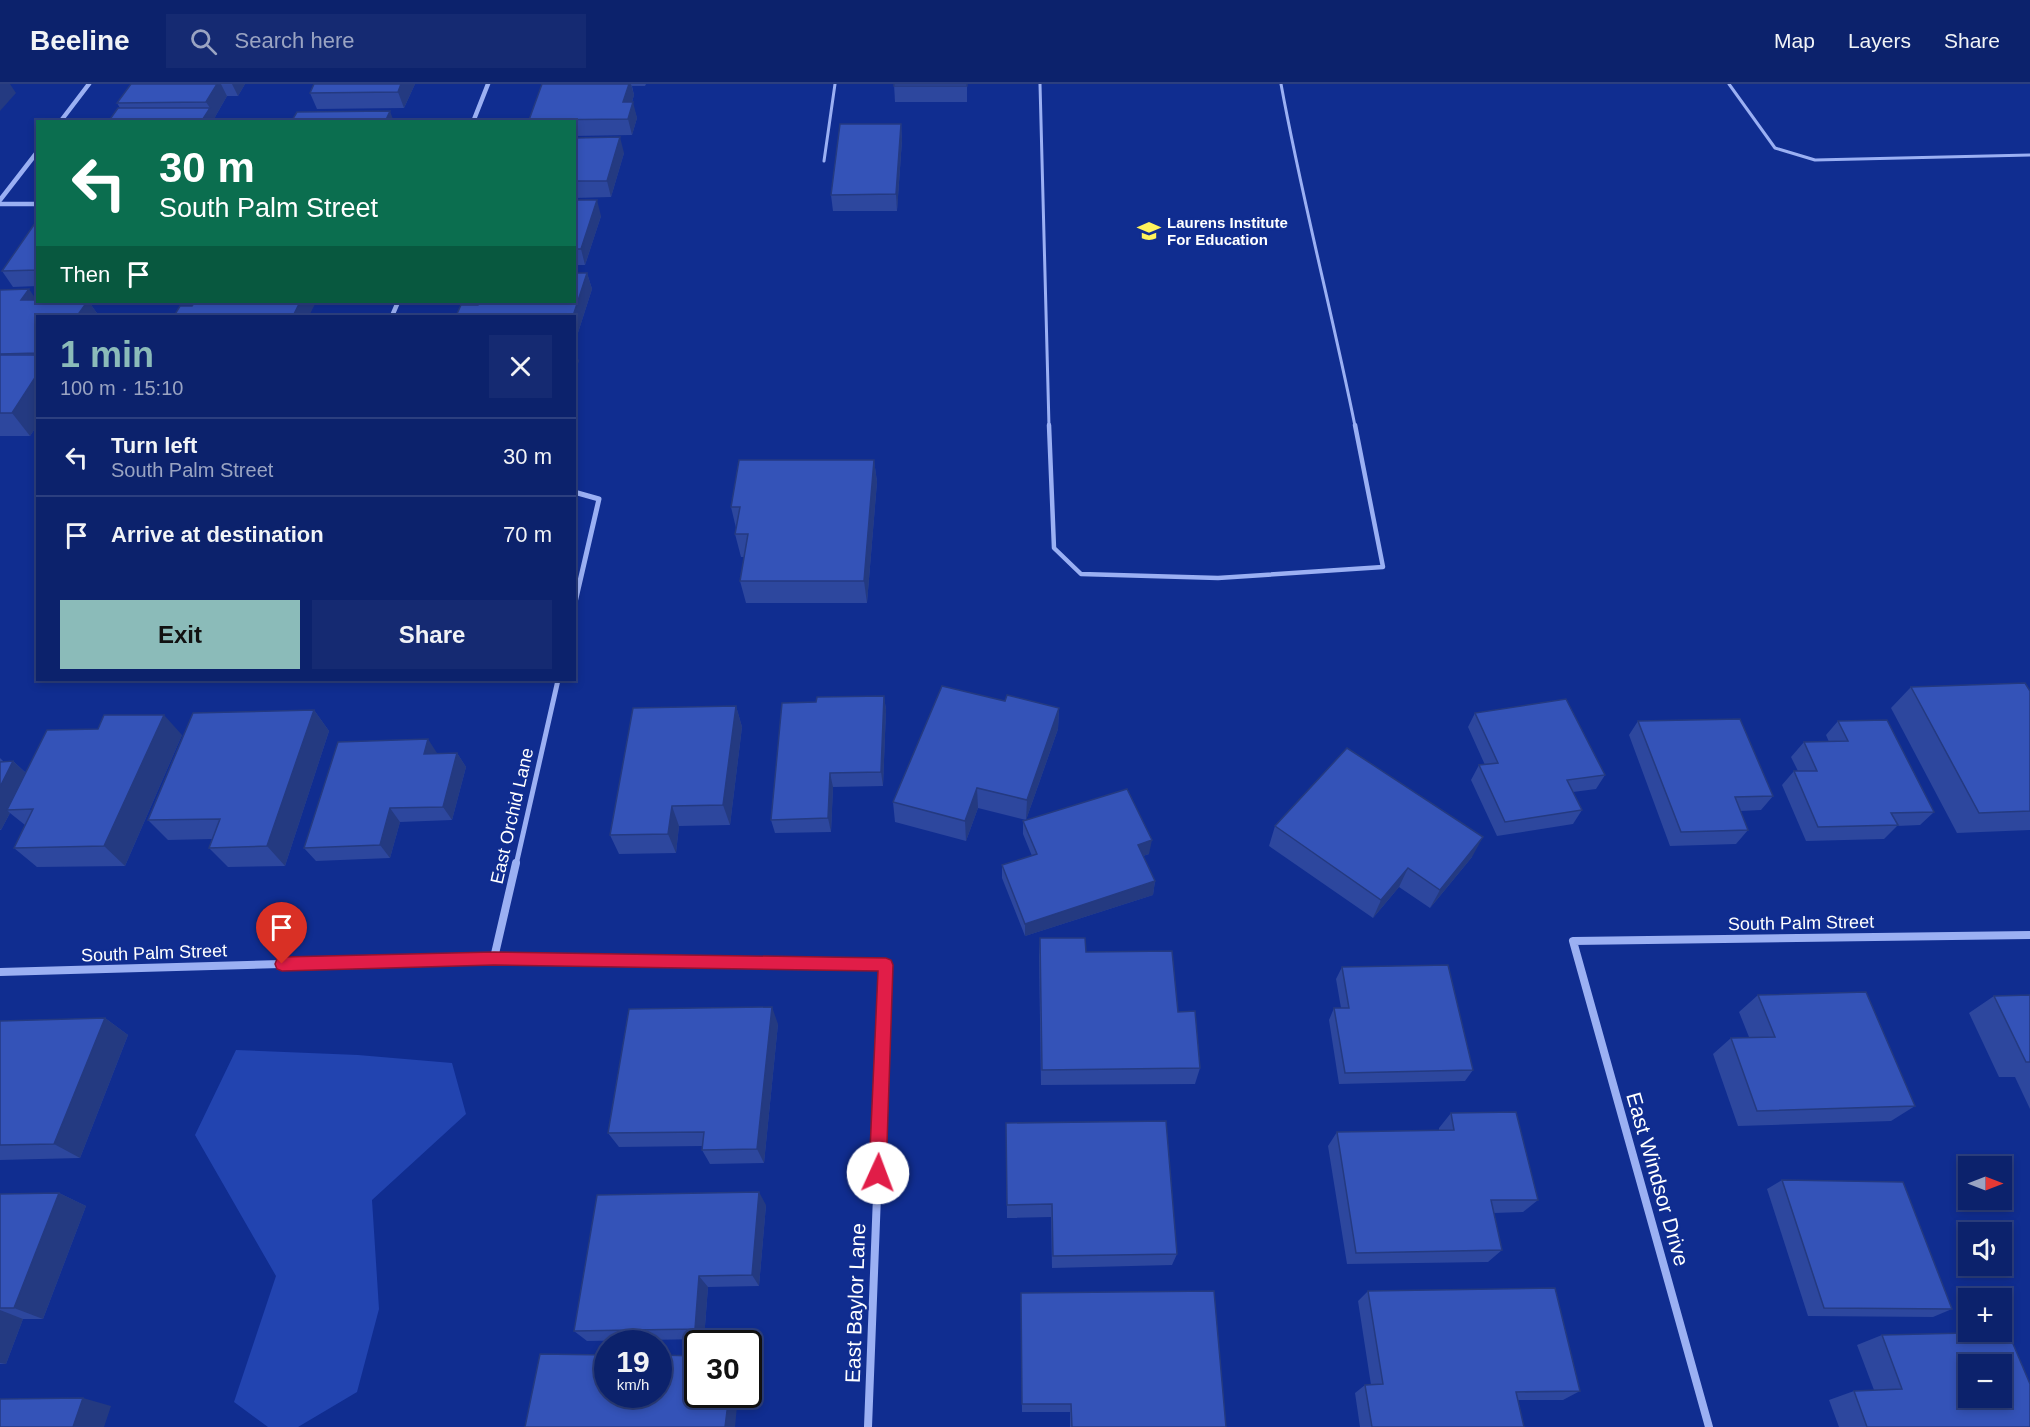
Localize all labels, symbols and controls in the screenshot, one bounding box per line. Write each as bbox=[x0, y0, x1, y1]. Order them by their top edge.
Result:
search box bbox=[166, 14, 586, 68]
text: Beeline bbox=[30, 25, 130, 56]
icon: search bbox=[187, 25, 220, 58]
text: Search here bbox=[235, 28, 354, 53]
text: Map bbox=[1774, 29, 1815, 52]
text: Layers bbox=[1848, 29, 1911, 52]
text: Share bbox=[1944, 29, 2000, 52]
icon: left bbox=[60, 144, 138, 222]
text: 30 m bbox=[159, 144, 255, 191]
text: South Palm Street bbox=[159, 193, 378, 223]
place label: Laurens Institute For Education bbox=[1167, 214, 1288, 248]
school or university icon: Laurens Institute For Education bbox=[1136, 218, 1162, 244]
icon: arrive bbox=[122, 258, 155, 291]
text: Then bbox=[60, 262, 110, 287]
text: 1 min bbox=[60, 334, 154, 375]
button: close bbox=[489, 335, 552, 398]
text: 100 m · 15:10 bbox=[60, 377, 183, 399]
text: Turn left bbox=[111, 433, 197, 458]
icon: left bbox=[60, 441, 93, 474]
text: 30 m bbox=[503, 444, 552, 469]
text: South Palm Street bbox=[111, 459, 273, 481]
icon: arrive bbox=[60, 519, 93, 552]
text: Arrive at destination bbox=[111, 522, 324, 547]
text: 70 m bbox=[503, 522, 552, 547]
button: Exit bbox=[60, 600, 300, 669]
button: Share bbox=[312, 600, 552, 669]
street label: East Orchid Lane bbox=[487, 746, 537, 886]
pin bbox=[256, 902, 307, 964]
icon: arrive bbox=[265, 911, 298, 944]
street label: South Palm Street bbox=[1728, 912, 1874, 934]
street label: South Palm Street bbox=[81, 940, 227, 966]
street label: East Windsor Drive bbox=[1622, 1089, 1694, 1269]
position arrow bbox=[846, 1141, 910, 1205]
north arrow bbox=[1958, 1156, 2012, 1210]
map controls bbox=[1958, 1156, 2012, 1408]
button: sound bbox=[1958, 1222, 2012, 1276]
street label: East Baylor Lane bbox=[841, 1223, 869, 1383]
button: + bbox=[1958, 1288, 2012, 1342]
speed limit sign: 30 bbox=[684, 1330, 762, 1408]
text: 19 bbox=[616, 1345, 650, 1378]
button: − bbox=[1958, 1354, 2012, 1408]
text: km/h bbox=[617, 1376, 649, 1393]

